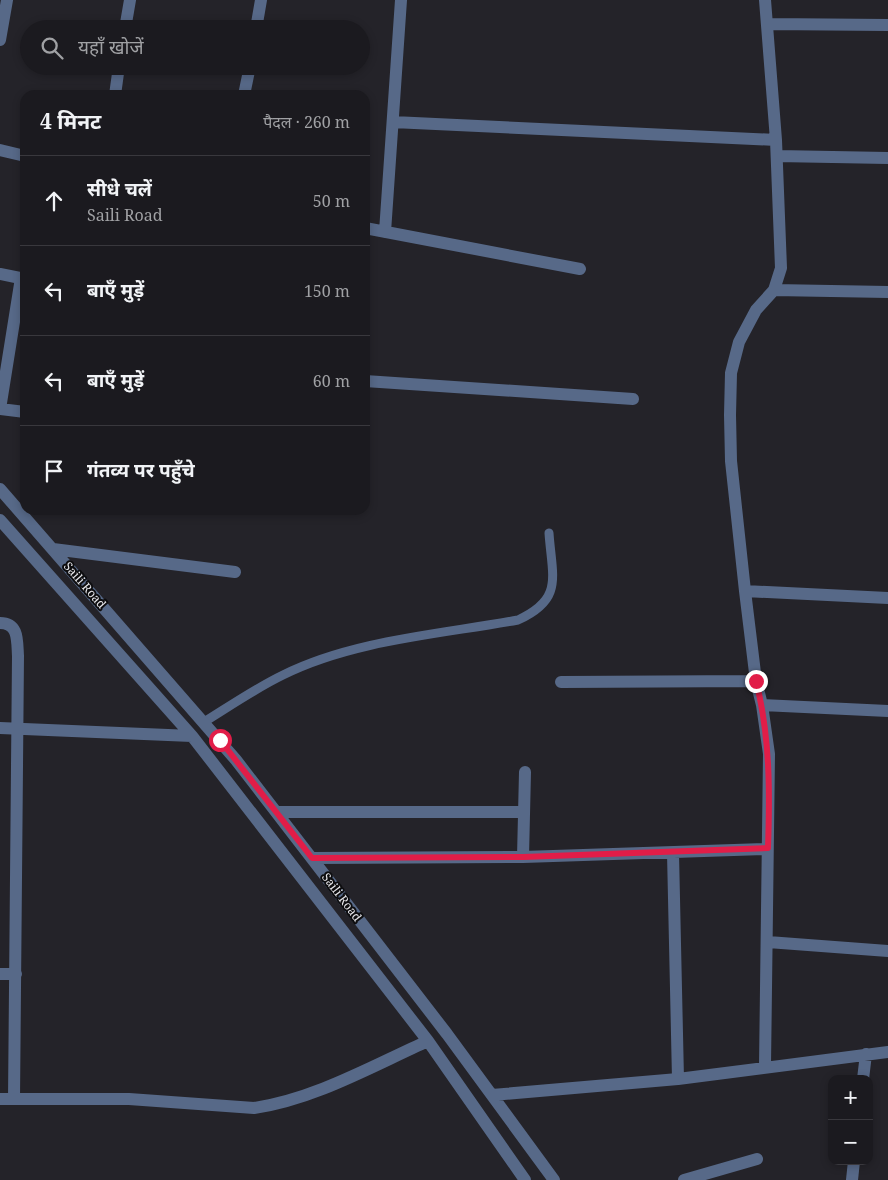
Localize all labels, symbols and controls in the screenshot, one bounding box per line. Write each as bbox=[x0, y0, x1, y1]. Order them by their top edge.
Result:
search box bbox=[20, 20, 370, 75]
icon: search bbox=[38, 34, 66, 62]
text: यहाँ खोजें bbox=[78, 34, 144, 60]
text: 4 मिनट bbox=[40, 107, 101, 135]
text: पैदल · 260 m bbox=[263, 111, 350, 133]
text: सीधे चलें bbox=[87, 176, 152, 202]
icon: ahead bbox=[40, 187, 68, 215]
text: 50 m bbox=[313, 190, 350, 212]
text: Saili Road bbox=[87, 204, 163, 226]
icon: left bbox=[40, 277, 68, 305]
text: बाएँ मुड़ें bbox=[87, 277, 144, 303]
text: 150 m bbox=[304, 280, 350, 302]
icon: left bbox=[40, 367, 68, 395]
text: बाएँ मुड़ें bbox=[87, 367, 144, 393]
text: 60 m bbox=[313, 370, 350, 392]
icon: arrive bbox=[40, 457, 68, 485]
text: गंतव्य पर पहुँचे bbox=[87, 457, 195, 483]
street label: Saili Road bbox=[60, 558, 110, 612]
route end bbox=[745, 670, 768, 693]
route start bbox=[209, 729, 232, 752]
street label: Saili Road bbox=[318, 869, 366, 925]
map controls bbox=[828, 1075, 873, 1165]
button: + bbox=[828, 1075, 873, 1120]
button: − bbox=[828, 1120, 873, 1165]

